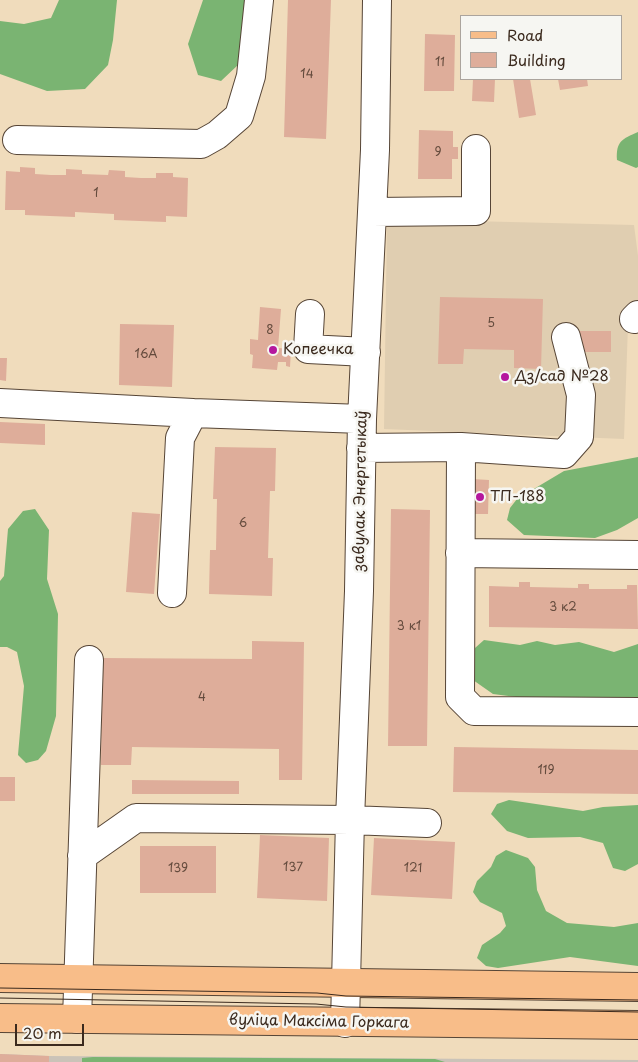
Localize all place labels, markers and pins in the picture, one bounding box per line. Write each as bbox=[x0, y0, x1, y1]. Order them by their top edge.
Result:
place label: Копеечка bbox=[283, 341, 353, 359]
marker: Копеечка bbox=[267, 344, 279, 356]
place label: Дз/сад №28 bbox=[515, 368, 609, 386]
marker: Дз/сад №28 bbox=[499, 371, 511, 383]
place label: ТП-188 bbox=[490, 488, 545, 506]
marker: ТП-188 bbox=[474, 491, 486, 503]

